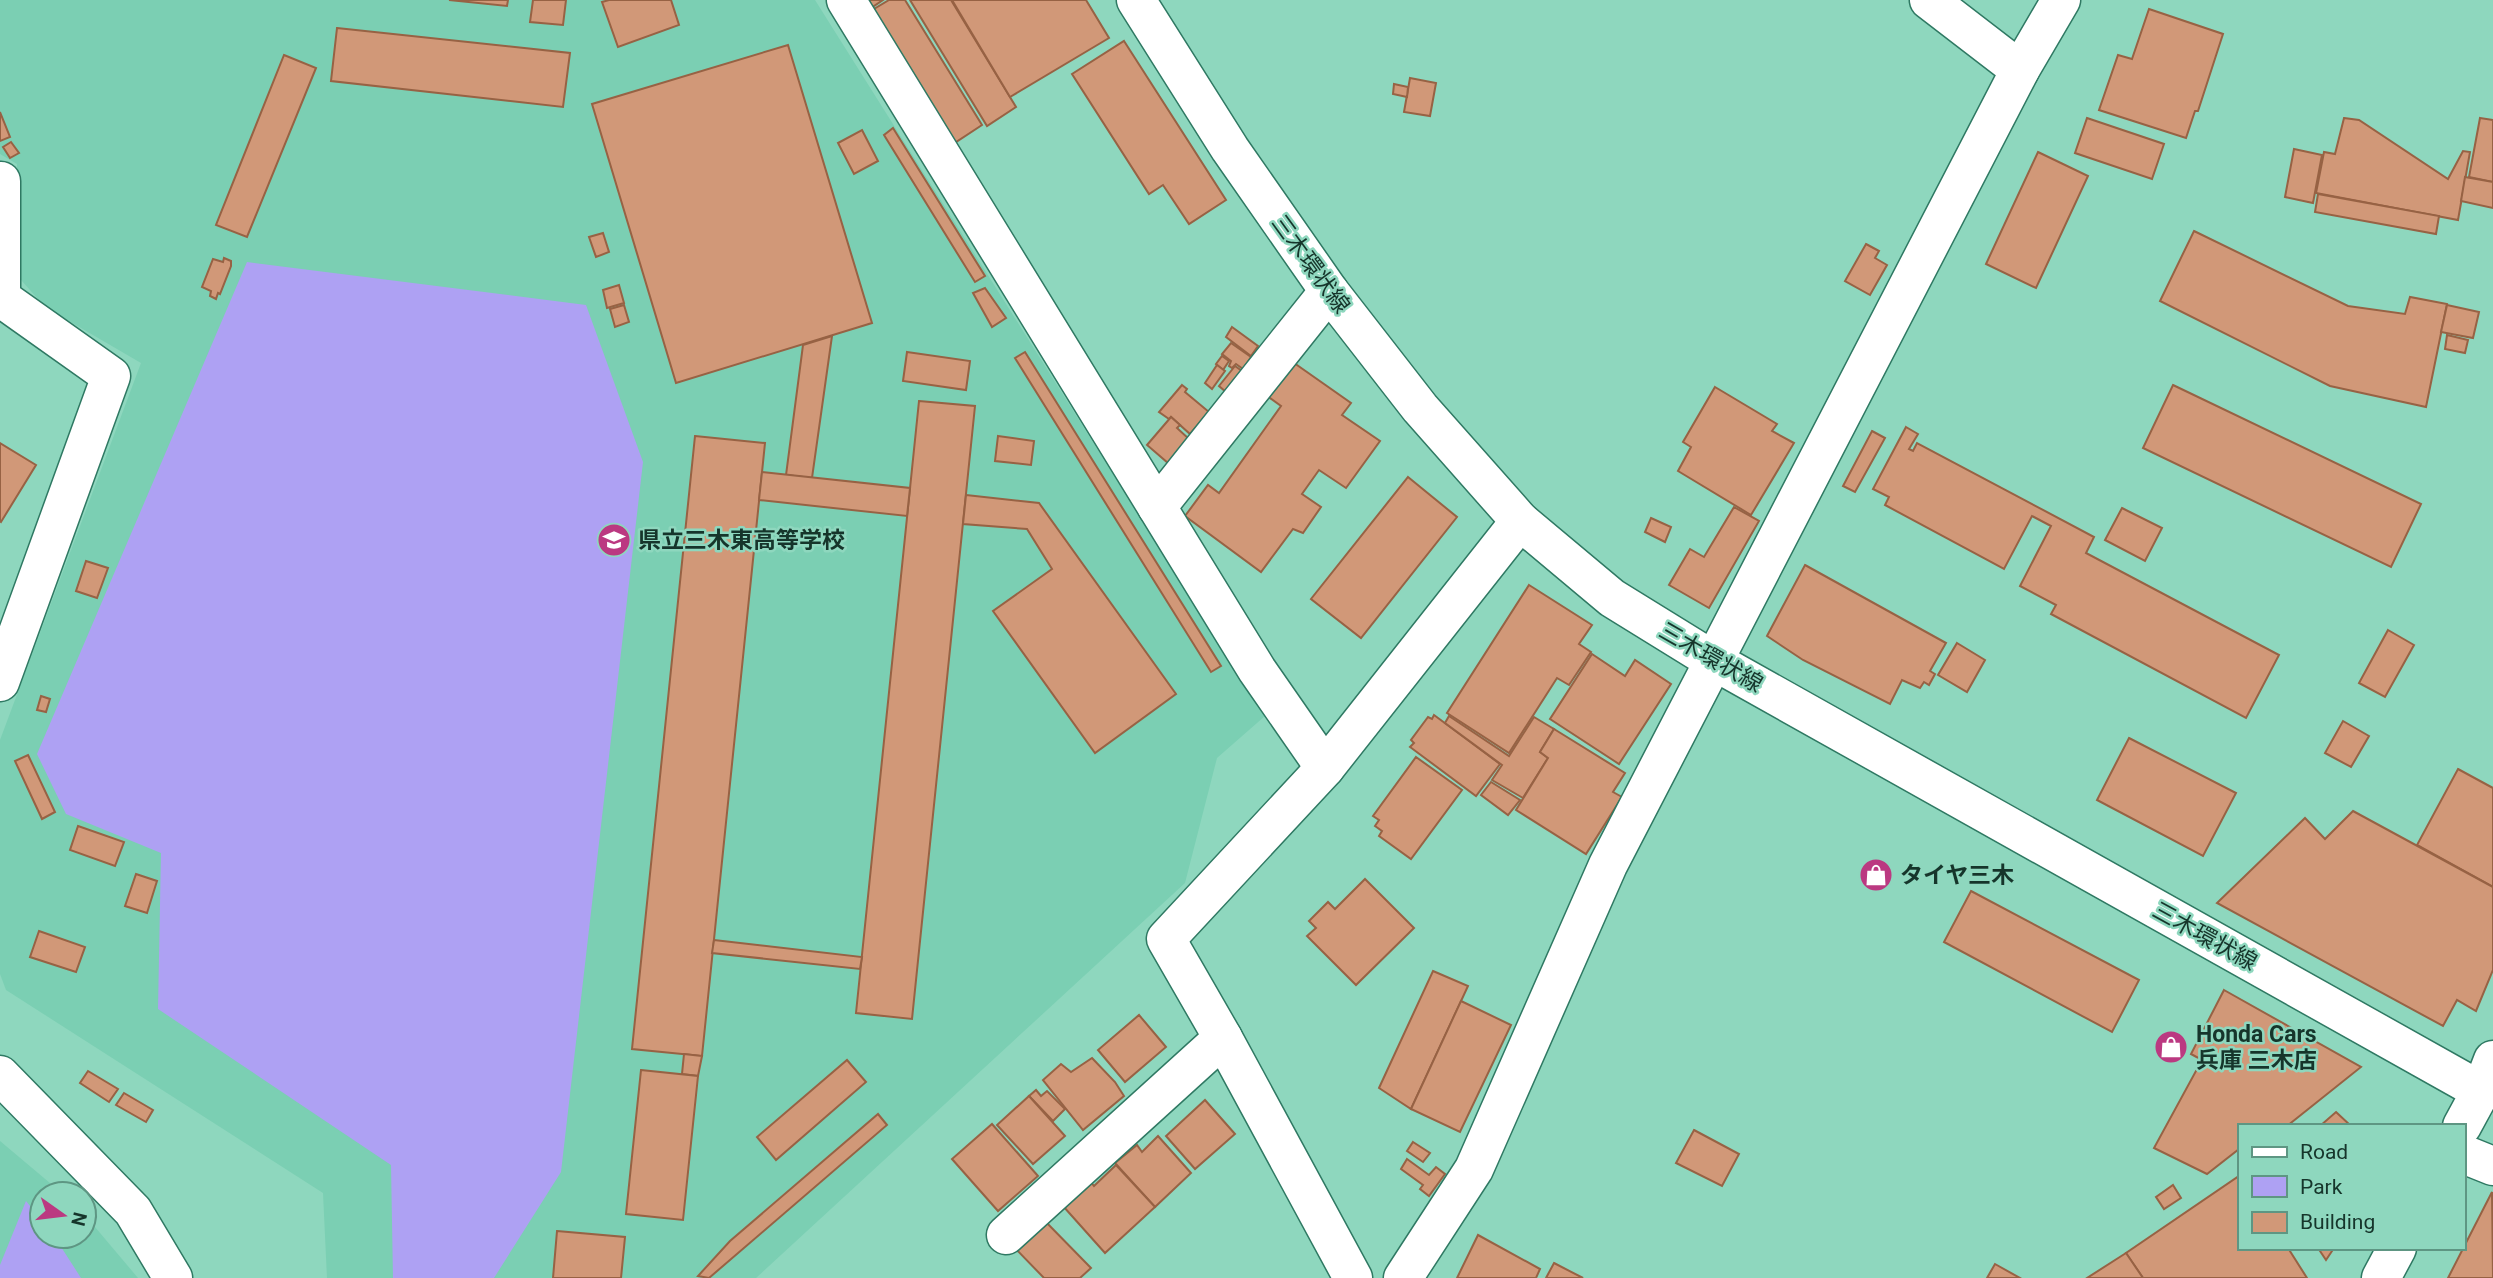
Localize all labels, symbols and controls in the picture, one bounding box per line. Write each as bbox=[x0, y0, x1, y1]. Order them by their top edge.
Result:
street label: 三木環状線 bbox=[1266, 210, 1355, 319]
school or university icon: 県立三木東高等学校 bbox=[595, 521, 633, 559]
place label: 県立三木東高等学校 bbox=[638, 527, 845, 554]
street label: 三木環状線 bbox=[1654, 617, 1767, 698]
shop icon: タイヤ三木 bbox=[1857, 856, 1895, 894]
place label: タイヤ三木 bbox=[1900, 862, 2014, 889]
street label: 三木環状線 bbox=[2148, 897, 2262, 976]
place label: Honda Cars 兵庫 三木店 bbox=[2196, 1021, 2317, 1074]
shop icon: Honda Cars 兵庫 三木店 bbox=[2152, 1028, 2190, 1066]
legend bbox=[2238, 1124, 2465, 1250]
text: Road bbox=[2300, 1140, 2348, 1164]
text: Park bbox=[2300, 1175, 2343, 1199]
north arrow bbox=[28, 1180, 98, 1250]
text: N bbox=[66, 1210, 92, 1228]
text: Building bbox=[2300, 1210, 2375, 1234]

